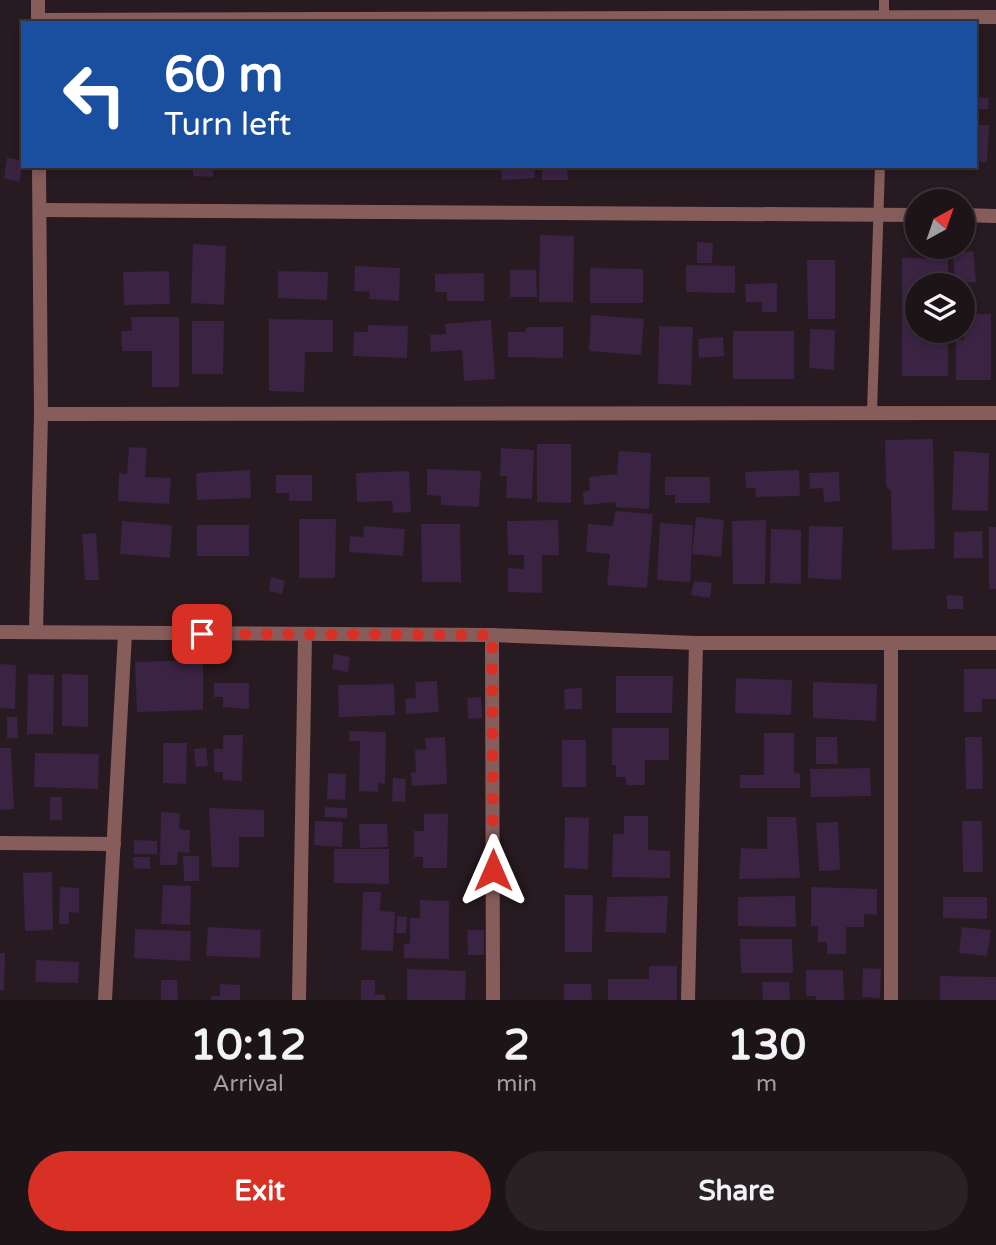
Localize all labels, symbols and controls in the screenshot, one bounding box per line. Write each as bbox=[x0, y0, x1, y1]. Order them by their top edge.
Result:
text: 60 m bbox=[164, 46, 283, 105]
icon: left bbox=[49, 49, 140, 140]
text: Turn left bbox=[164, 106, 291, 144]
north arrow bbox=[905, 189, 975, 259]
map controls bbox=[905, 189, 975, 343]
button: layers bbox=[905, 273, 975, 343]
pin bbox=[172, 604, 232, 664]
icon: arrive bbox=[183, 615, 221, 653]
position arrow bbox=[456, 833, 530, 907]
text: 10:12 bbox=[190, 1020, 306, 1071]
text: 2 bbox=[503, 1020, 530, 1071]
text: 130 bbox=[727, 1020, 806, 1071]
text: Arrival bbox=[213, 1070, 284, 1098]
text: min bbox=[496, 1070, 537, 1098]
text: m bbox=[756, 1070, 777, 1098]
button: Exit bbox=[28, 1151, 491, 1231]
button: Share bbox=[505, 1151, 968, 1231]

